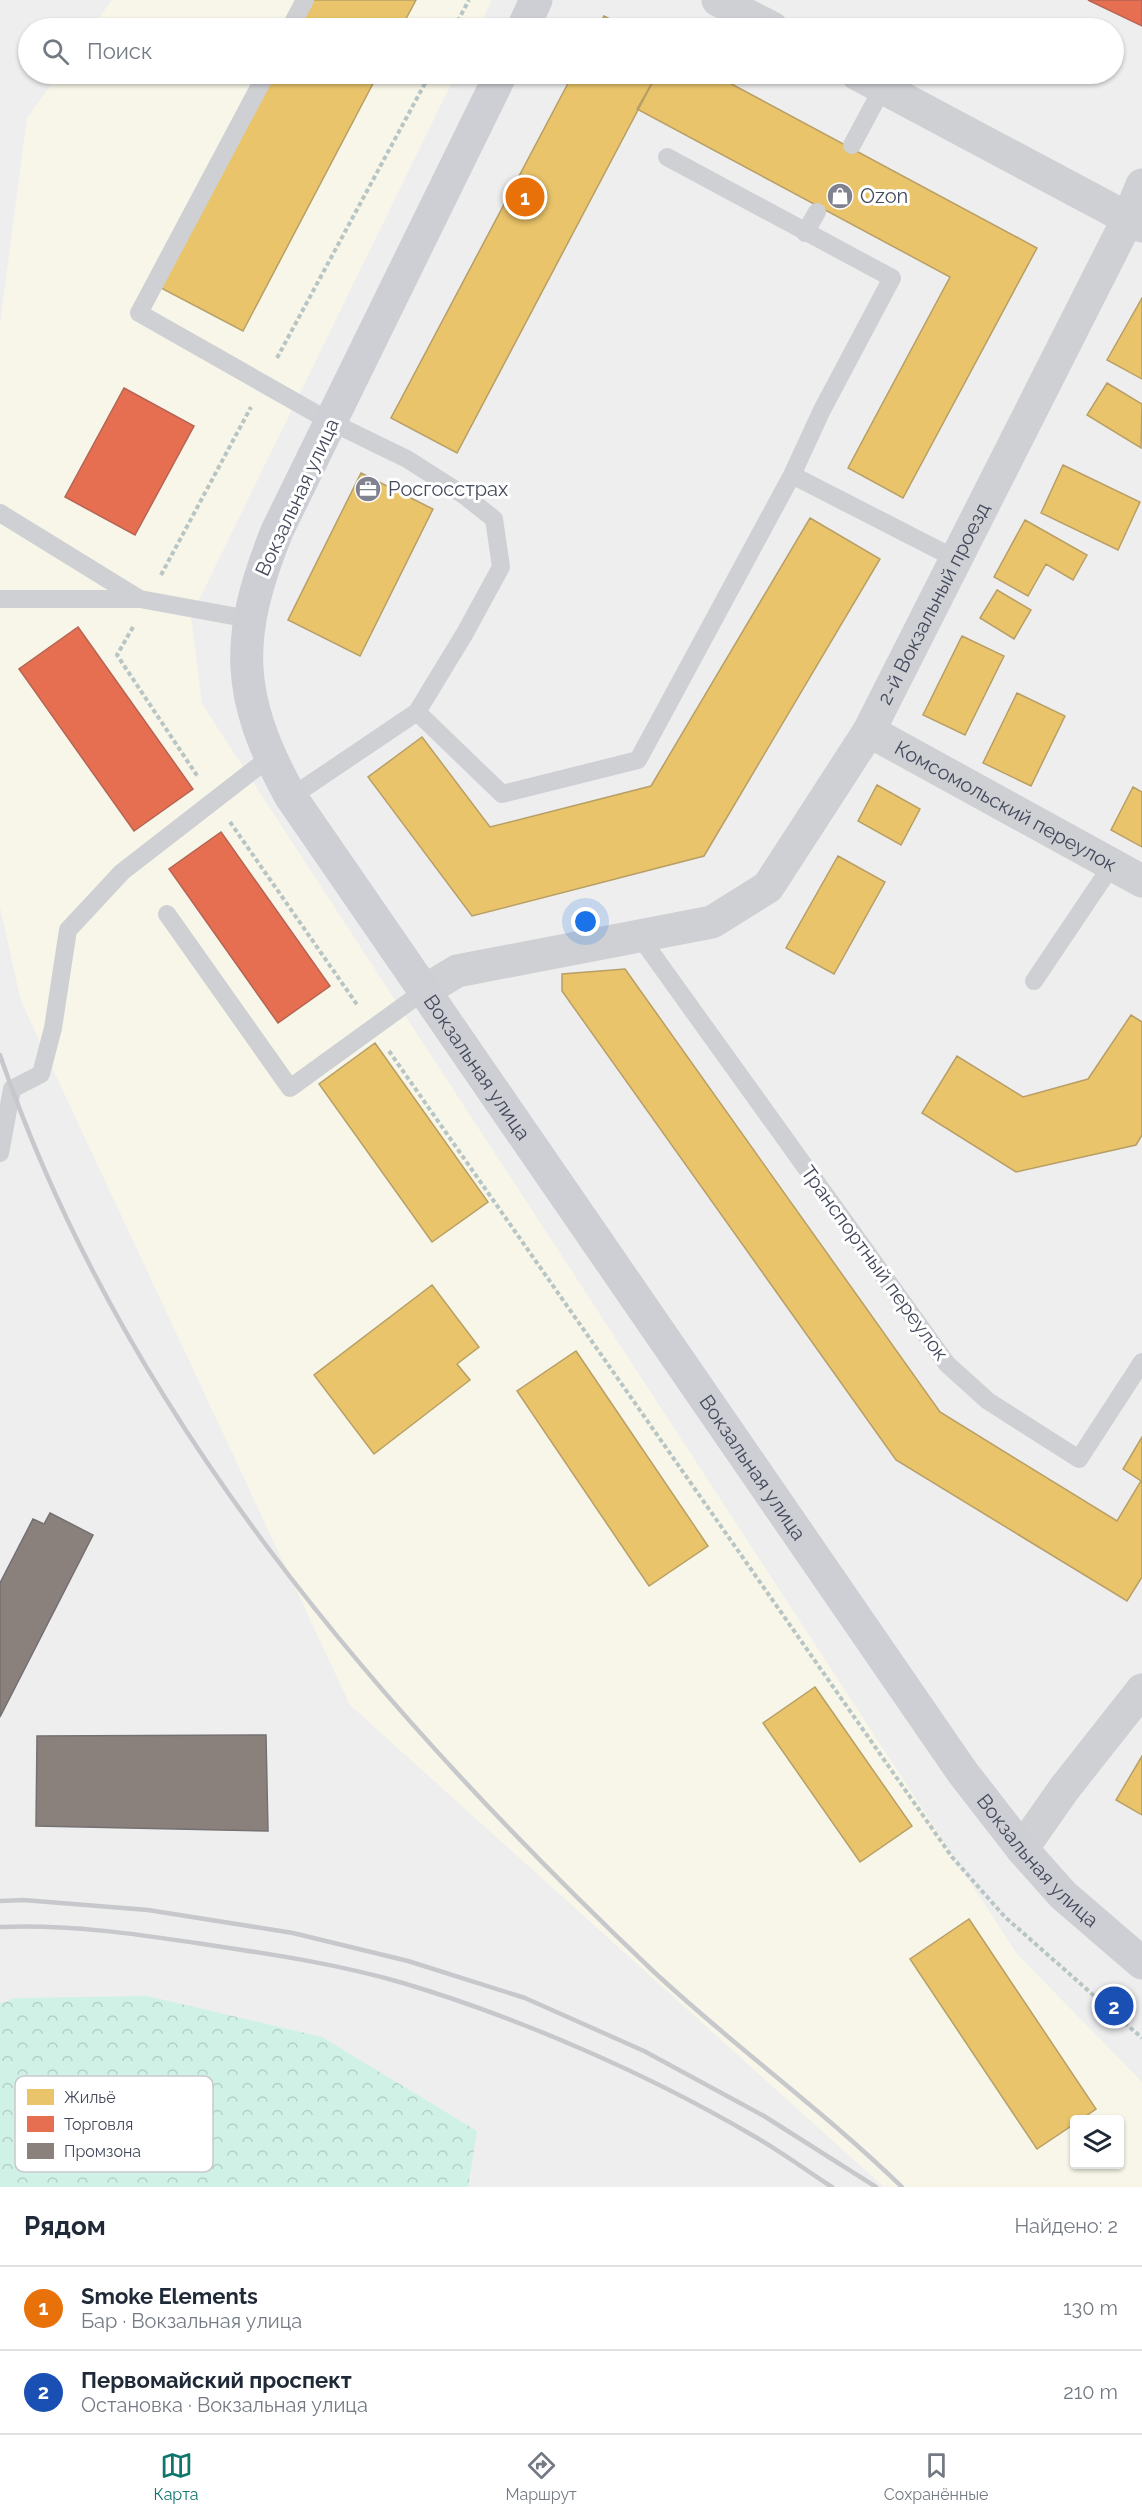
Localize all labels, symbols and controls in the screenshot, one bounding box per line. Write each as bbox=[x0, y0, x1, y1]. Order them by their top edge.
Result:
search box bbox=[18, 18, 1124, 84]
icon: search bbox=[39, 35, 72, 68]
text: Поиск bbox=[87, 38, 152, 64]
pin: 1 bbox=[506, 174, 544, 220]
shop icon: Ozon bbox=[825, 181, 855, 211]
place label: Ozon bbox=[860, 184, 908, 208]
street label: Вокзальная улица bbox=[250, 414, 344, 580]
office icon: Росгосстрах bbox=[353, 474, 383, 504]
place label: Росгосстрах bbox=[388, 477, 508, 501]
street label: 2-й Вокзальный проезд bbox=[872, 498, 995, 709]
street label: Комсомольский переулок bbox=[891, 735, 1121, 877]
your location bbox=[571, 907, 600, 936]
street label: Вокзальная улица bbox=[419, 990, 535, 1145]
street label: Транспортный переулок bbox=[796, 1161, 954, 1365]
street label: Вокзальная улица bbox=[694, 1390, 811, 1545]
street label: Вокзальная улица bbox=[972, 1789, 1103, 1932]
pin: 2 bbox=[1094, 1984, 1134, 2028]
legend bbox=[15, 2076, 213, 2172]
text: Жильё bbox=[64, 2088, 116, 2107]
text: Торговля bbox=[64, 2115, 133, 2134]
map controls bbox=[1070, 2115, 1124, 2169]
button: layers bbox=[1070, 2115, 1124, 2169]
text: Промзона bbox=[64, 2142, 141, 2161]
text: Рядом bbox=[24, 2211, 106, 2241]
text: Найдено: 2 bbox=[1014, 2214, 1118, 2238]
text: Smoke Elements bbox=[81, 2283, 258, 2309]
text: 1 bbox=[39, 2296, 48, 2320]
text: 130 m bbox=[1063, 2296, 1118, 2320]
text: Бар · Вокзальная улица bbox=[81, 2309, 302, 2333]
text: Первомайский проспект bbox=[81, 2367, 352, 2393]
text: 2 bbox=[38, 2380, 49, 2404]
text: 210 m bbox=[1063, 2380, 1118, 2404]
text: Остановка · Вокзальная улица bbox=[81, 2393, 368, 2417]
tab: Карта bbox=[153, 2449, 199, 2504]
tab: Маршрут bbox=[506, 2449, 577, 2504]
tab: Сохранённые bbox=[884, 2449, 988, 2504]

